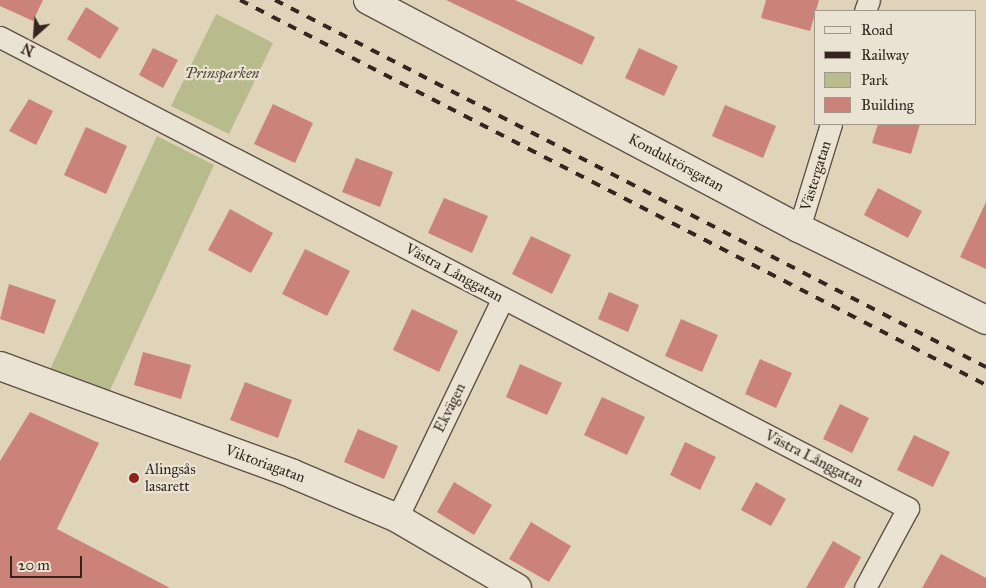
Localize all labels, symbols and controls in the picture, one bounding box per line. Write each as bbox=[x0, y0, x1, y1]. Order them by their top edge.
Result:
north arrow bbox=[10, 10, 60, 60]
legend bbox=[814, 10, 976, 125]
text: Road bbox=[861, 21, 893, 39]
text: N bbox=[19, 39, 37, 59]
text: Railway bbox=[861, 46, 909, 64]
park label: Prinsparken bbox=[185, 65, 259, 83]
text: Park bbox=[861, 71, 888, 89]
text: Building bbox=[861, 96, 914, 114]
street label: Konduktörsgatan bbox=[625, 130, 727, 196]
street label: Västergatan bbox=[797, 139, 835, 213]
street label: Västra Långgatan bbox=[402, 240, 506, 306]
street label: Ekvägen bbox=[430, 380, 470, 436]
street label: Västra Långgatan bbox=[762, 426, 866, 492]
street label: Viktoriagatan bbox=[223, 441, 307, 487]
place label: Alingsås lasarett bbox=[145, 460, 196, 495]
marker: Alingsås lasarett bbox=[127, 471, 141, 485]
scale bar bbox=[12, 546, 85, 578]
text: 20 m bbox=[18, 556, 50, 574]

